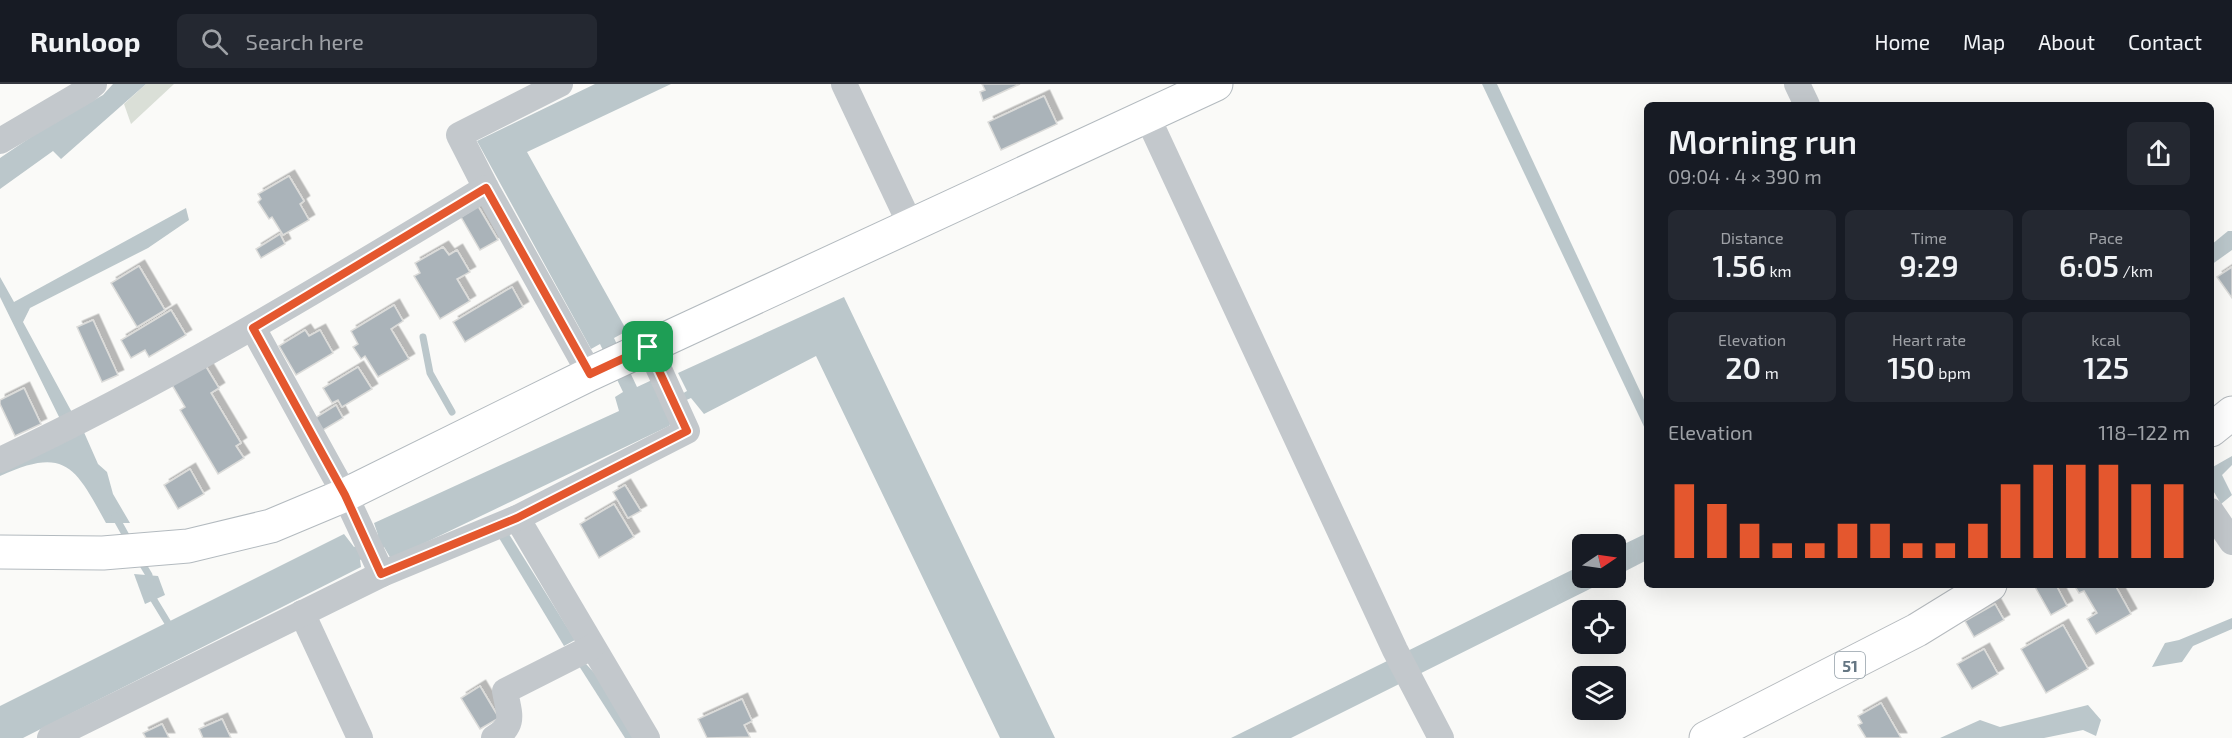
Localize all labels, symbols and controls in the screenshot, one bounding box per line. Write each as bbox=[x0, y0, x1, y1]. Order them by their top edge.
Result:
search box bbox=[177, 14, 597, 68]
text: Runloop bbox=[30, 24, 141, 58]
icon: search bbox=[198, 25, 231, 58]
text: Search here bbox=[246, 28, 364, 54]
text: Home bbox=[1874, 29, 1930, 54]
text: Map bbox=[1963, 29, 2005, 54]
text: About bbox=[2038, 29, 2095, 54]
text: Contact bbox=[2128, 29, 2202, 54]
text: Morning run bbox=[1668, 121, 1857, 161]
button: share bbox=[2127, 122, 2190, 185]
text: 09:04 · 4 × 390 m bbox=[1668, 164, 1822, 188]
text: Distance bbox=[1720, 228, 1784, 247]
text: Time bbox=[1911, 228, 1947, 247]
text: Pace bbox=[2089, 228, 2123, 247]
text: 1.56 bbox=[1712, 247, 1766, 283]
text: 9:29 bbox=[1899, 247, 1959, 283]
text: 6:05 bbox=[2059, 247, 2119, 283]
text: km bbox=[1766, 261, 1792, 280]
text: /km bbox=[2119, 261, 2153, 280]
pin bbox=[622, 321, 673, 372]
icon: arrive bbox=[631, 330, 664, 363]
text: Elevation bbox=[1718, 330, 1786, 349]
text: Heart rate bbox=[1892, 330, 1966, 349]
text: kcal bbox=[2091, 330, 2121, 349]
text: 20 bbox=[1725, 349, 1761, 385]
text: 150 bbox=[1887, 349, 1935, 385]
text: 125 bbox=[2083, 349, 2129, 385]
text: m bbox=[1761, 363, 1779, 382]
text: bpm bbox=[1935, 363, 1971, 382]
text: Elevation bbox=[1668, 420, 1753, 444]
text: 118–122 m bbox=[2098, 420, 2190, 444]
north arrow bbox=[1572, 534, 1626, 588]
map controls bbox=[1572, 534, 1626, 720]
button: locate bbox=[1572, 600, 1626, 654]
road number: 51 bbox=[1835, 652, 1865, 678]
button: layers bbox=[1572, 666, 1626, 720]

